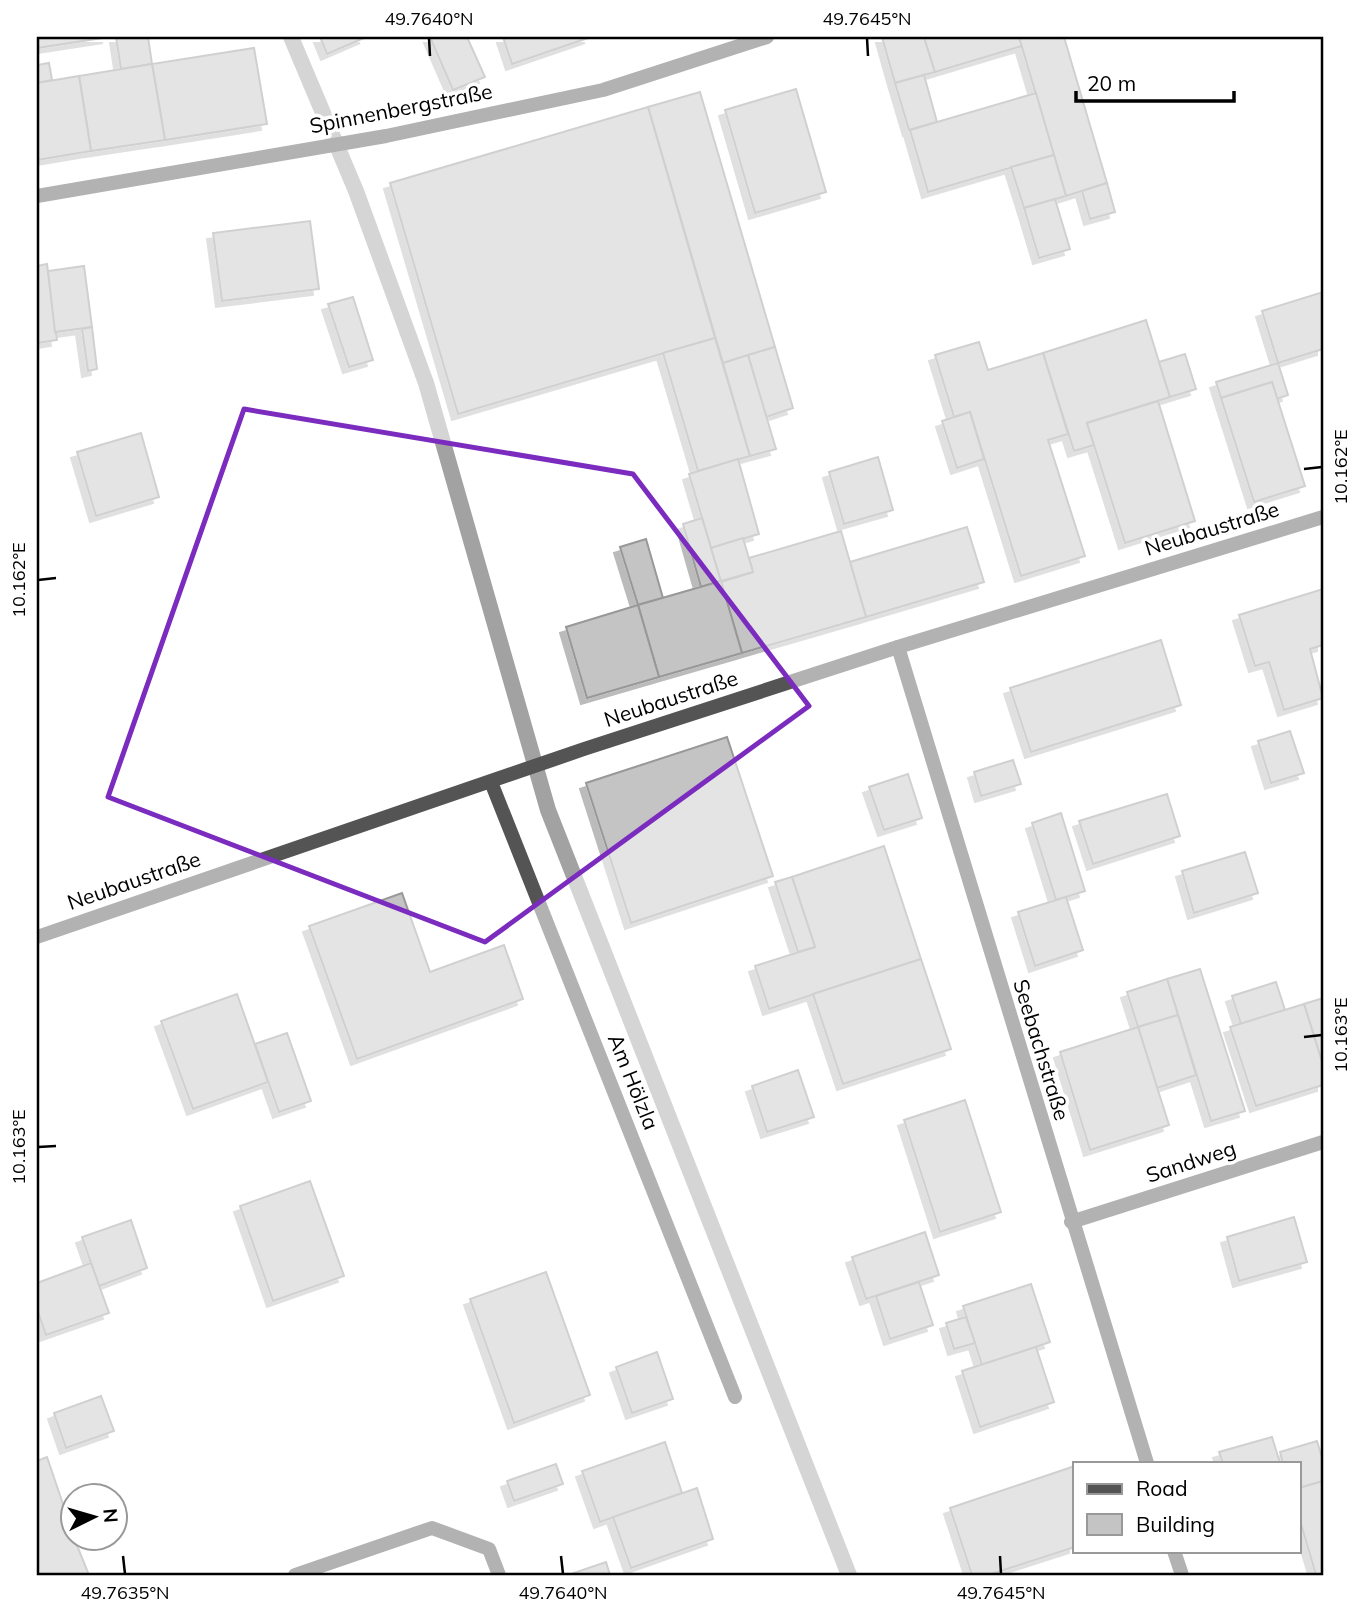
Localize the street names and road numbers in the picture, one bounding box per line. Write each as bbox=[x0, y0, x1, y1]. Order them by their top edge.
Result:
street label: Spinnenbergstraße bbox=[307, 78, 494, 138]
street label: Neubaustraße bbox=[1141, 495, 1282, 561]
street label: Neubaustraße bbox=[601, 664, 741, 732]
street label: Neubaustraße bbox=[64, 845, 204, 915]
street label: Seebachstraße bbox=[1008, 976, 1076, 1123]
street label: Am Hölzla bbox=[603, 1030, 665, 1133]
street label: Sandweg bbox=[1143, 1134, 1239, 1188]

